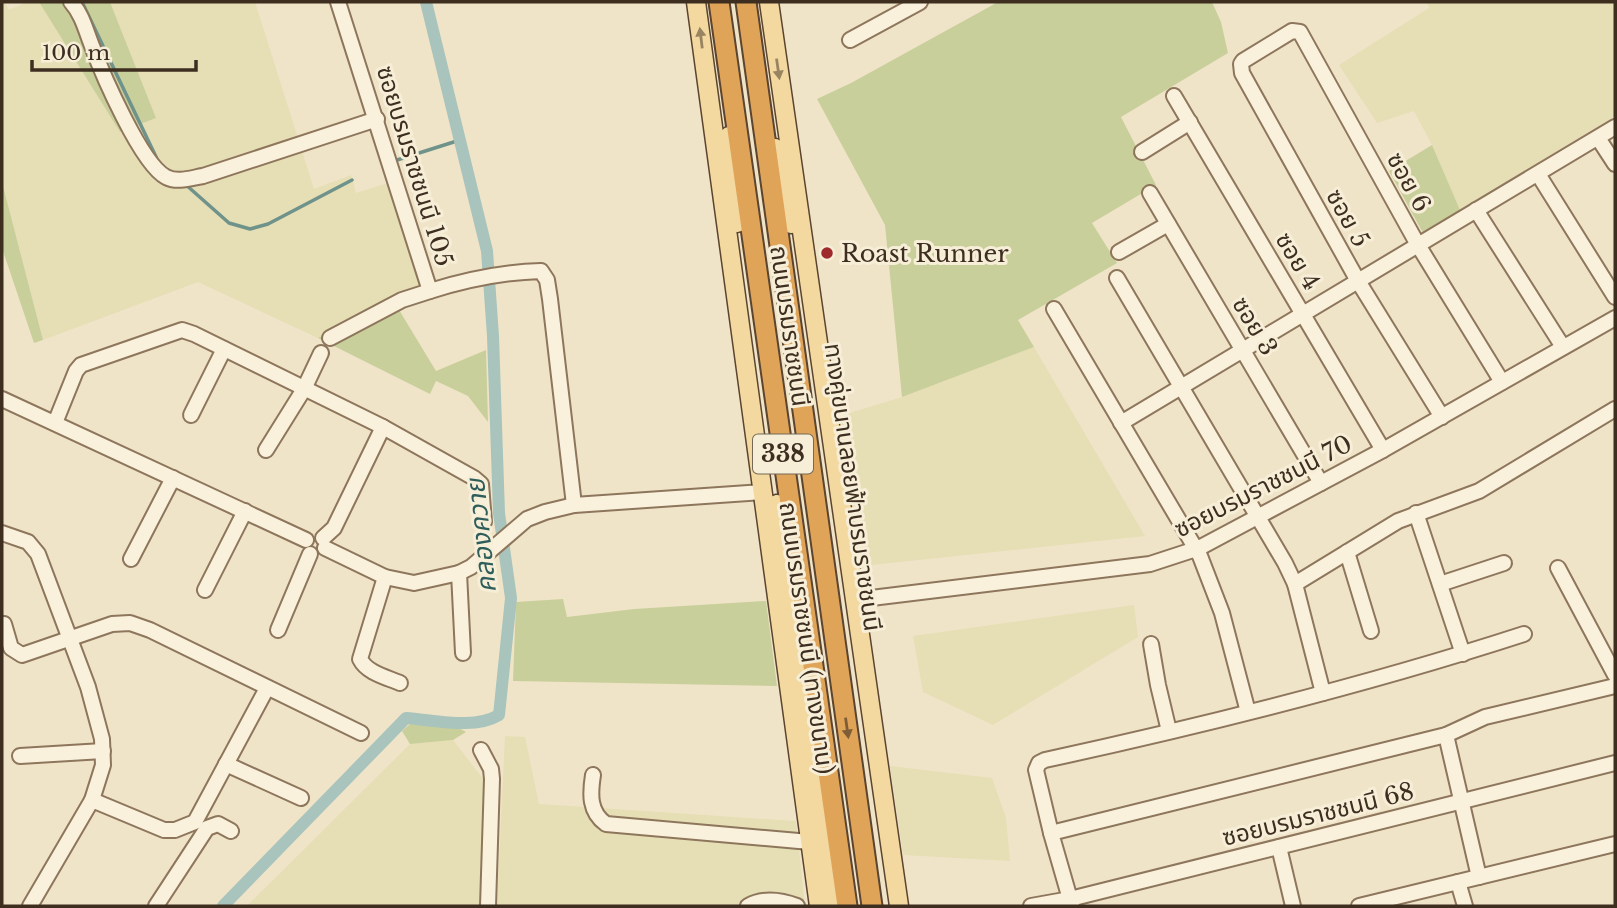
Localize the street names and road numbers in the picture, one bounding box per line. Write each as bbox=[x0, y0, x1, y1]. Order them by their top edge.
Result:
street label: ซอยบรมราชชนนี 105 bbox=[371, 62, 459, 270]
street label: ซอย 6 bbox=[1381, 147, 1437, 217]
street label: ซอย 5 bbox=[1320, 184, 1376, 252]
street label: ซอย 4 bbox=[1270, 227, 1326, 295]
street label: ถนนบรมราชชนนี bbox=[764, 244, 816, 408]
street label: ซอย 3 bbox=[1226, 292, 1284, 360]
street label: ทางคู่ขนานลอยฟ้าบรมราชชนนี bbox=[817, 341, 888, 633]
street label: ซอยบรมราชชนนี 70 bbox=[1169, 429, 1357, 543]
road number: 338 bbox=[753, 435, 813, 474]
street label: ถนนบรมราชชนนี (ทางขนาน) bbox=[774, 500, 840, 776]
street label: ซอยบรมราชชนนี 68 bbox=[1219, 776, 1417, 852]

